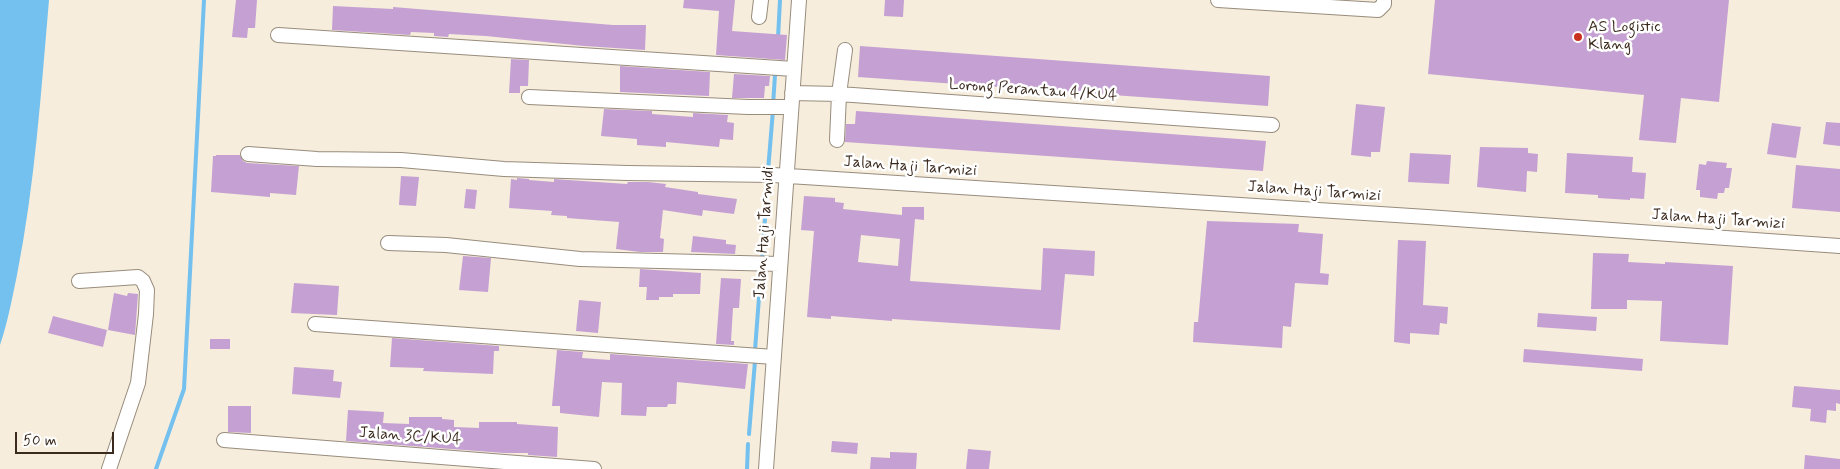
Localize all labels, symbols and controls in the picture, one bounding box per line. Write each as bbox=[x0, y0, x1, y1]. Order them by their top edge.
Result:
place label: AS Logistic Klang bbox=[1588, 18, 1661, 56]
marker: AS Logistic Klang bbox=[1572, 31, 1584, 43]
street label: Lorong Perantau 4/KU4 bbox=[948, 76, 1118, 106]
street label: Jalan Haji Tarmizi bbox=[843, 153, 977, 181]
street label: Jalan Haji Tarmidi bbox=[751, 166, 779, 300]
street label: Jalan Haji Tarmizi bbox=[1247, 178, 1381, 206]
street label: Jalan Haji Tarmizi bbox=[1651, 206, 1785, 234]
scale bar bbox=[18, 422, 116, 454]
street label: Jalan 3C/KU4 bbox=[358, 424, 462, 450]
text: 50 m bbox=[23, 431, 57, 451]

